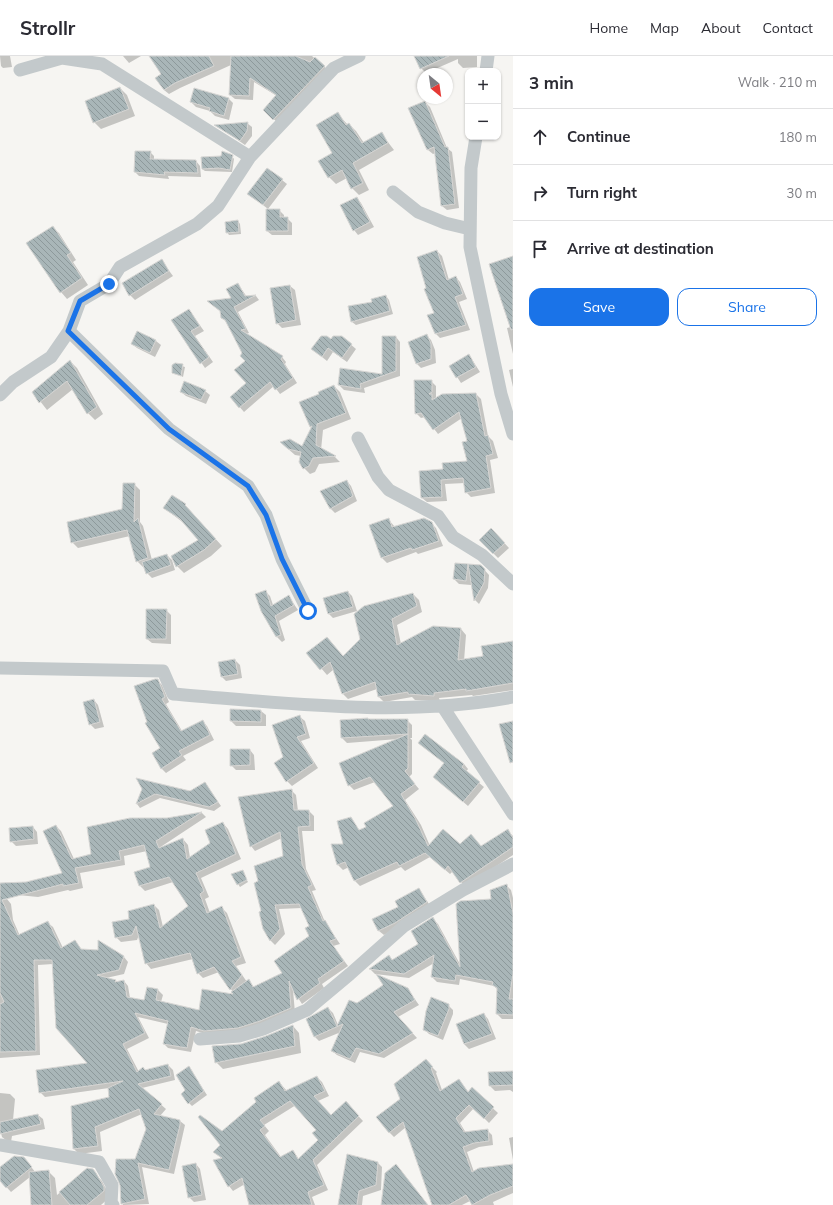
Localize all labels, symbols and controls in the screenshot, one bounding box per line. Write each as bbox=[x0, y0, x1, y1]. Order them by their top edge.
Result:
text: Strollr bbox=[20, 16, 75, 40]
text: Home bbox=[589, 19, 628, 37]
text: Map bbox=[650, 19, 679, 37]
text: About bbox=[701, 19, 741, 37]
text: Contact bbox=[763, 19, 813, 37]
north arrow bbox=[417, 68, 453, 104]
map controls bbox=[465, 68, 501, 140]
button: + bbox=[465, 68, 501, 104]
text: 3 min bbox=[529, 72, 574, 93]
text: Walk · 210 m bbox=[738, 74, 817, 90]
button: − bbox=[465, 104, 501, 140]
icon: ahead bbox=[529, 126, 551, 148]
text: Continue bbox=[567, 127, 630, 146]
text: 180 m bbox=[779, 129, 817, 145]
icon: right bbox=[529, 182, 551, 204]
text: Turn right bbox=[567, 183, 637, 202]
text: 30 m bbox=[787, 185, 817, 201]
icon: arrive bbox=[529, 238, 551, 260]
text: Arrive at destination bbox=[567, 239, 714, 258]
route end bbox=[100, 275, 118, 293]
button: Save bbox=[529, 288, 669, 326]
button: Share bbox=[677, 288, 817, 326]
route start bbox=[299, 602, 317, 620]

